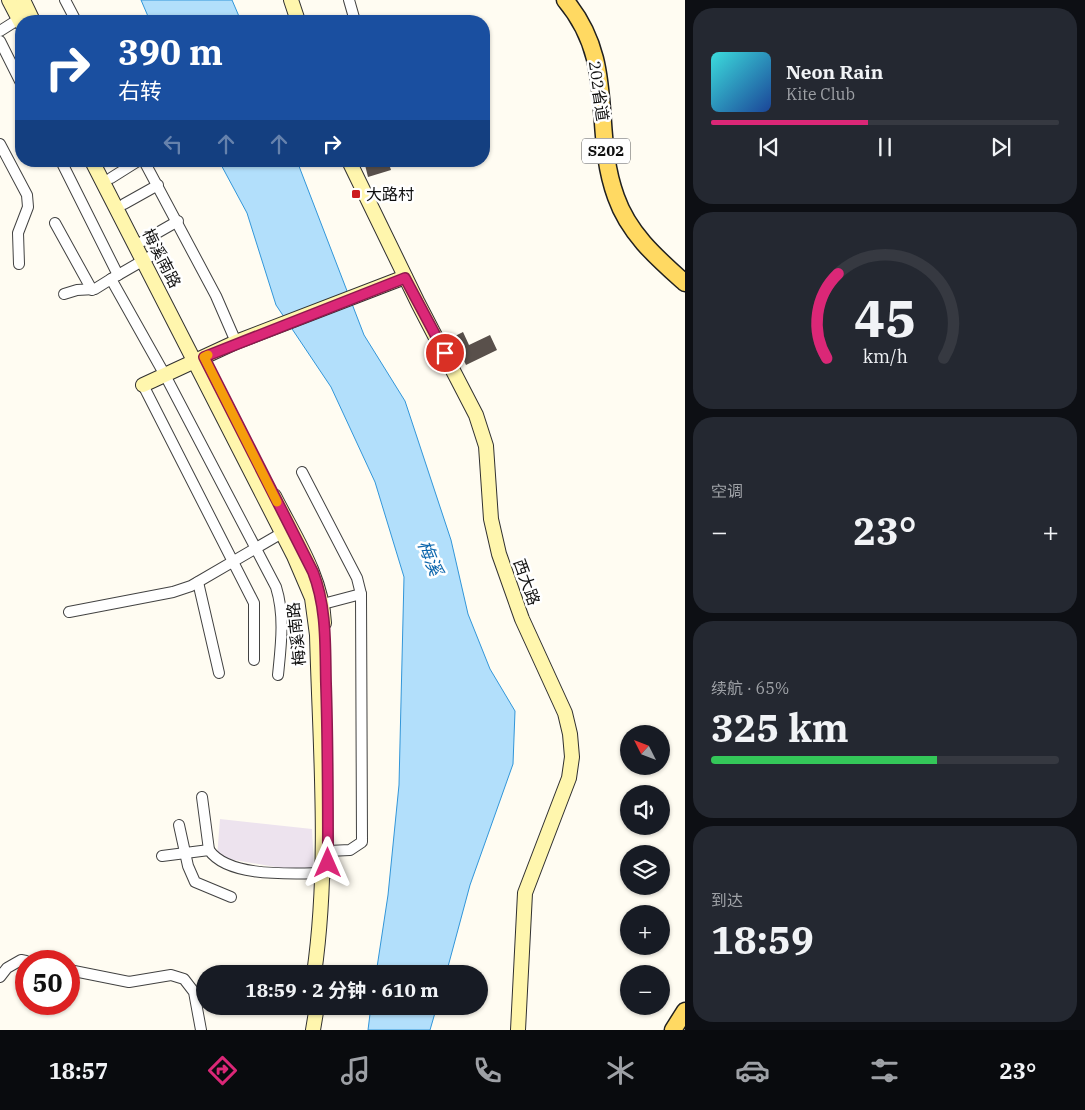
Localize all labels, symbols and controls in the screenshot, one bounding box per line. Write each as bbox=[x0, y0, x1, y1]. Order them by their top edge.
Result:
text: 390 m bbox=[118, 29, 223, 75]
icon: right bbox=[35, 35, 100, 100]
street label: 202省道 bbox=[585, 59, 613, 123]
text: Neon Rain bbox=[786, 60, 883, 84]
text: 右转 bbox=[118, 76, 162, 105]
text: Kite Club bbox=[786, 84, 855, 104]
icon: left bbox=[159, 130, 187, 158]
icon: ahead bbox=[212, 130, 240, 158]
icon: ahead bbox=[265, 130, 293, 158]
icon: right bbox=[318, 130, 346, 158]
icon: previous bbox=[755, 133, 783, 161]
icon: pause bbox=[871, 133, 899, 161]
icon: next bbox=[987, 133, 1015, 161]
road number: S202 bbox=[582, 138, 630, 164]
place label: 大路村 bbox=[366, 184, 414, 204]
marker: 大路村 bbox=[350, 188, 362, 200]
street label: 梅溪南路 bbox=[139, 225, 185, 291]
text: 45 bbox=[854, 284, 916, 351]
pin bbox=[424, 332, 466, 374]
icon: arrive bbox=[431, 339, 459, 367]
text: km/h bbox=[862, 345, 908, 368]
text: 空调 bbox=[711, 481, 743, 501]
text: 23° bbox=[853, 506, 917, 555]
text: − bbox=[711, 513, 728, 550]
text: + bbox=[1042, 513, 1059, 550]
water label: 梅溪 bbox=[413, 537, 449, 581]
street label: 西大路 bbox=[509, 556, 545, 608]
street label: 梅溪南路 bbox=[283, 601, 309, 667]
text: 续航 · 65% bbox=[711, 678, 789, 698]
text: 325 km bbox=[711, 703, 849, 752]
north arrow bbox=[620, 725, 670, 775]
map controls bbox=[620, 725, 670, 1015]
button: sound bbox=[620, 785, 670, 835]
position arrow bbox=[301, 836, 353, 888]
button: layers bbox=[620, 845, 670, 895]
text: 到达 bbox=[711, 890, 743, 910]
button: + bbox=[620, 905, 670, 955]
text: 18:59 bbox=[711, 915, 814, 964]
speed limit sign: 50 bbox=[15, 950, 80, 1015]
button: − bbox=[620, 965, 670, 1015]
text: 18:59 · 2 分钟 · 610 m bbox=[245, 978, 439, 1002]
icon: directions bbox=[205, 1053, 240, 1088]
icon: music bbox=[338, 1053, 373, 1088]
icon: phone bbox=[470, 1053, 505, 1088]
icon: climate bbox=[603, 1053, 638, 1088]
icon: car bbox=[735, 1053, 770, 1088]
icon: filters bbox=[867, 1053, 902, 1088]
text: 18:57 bbox=[49, 1056, 108, 1085]
text: 23° bbox=[1000, 1056, 1036, 1085]

